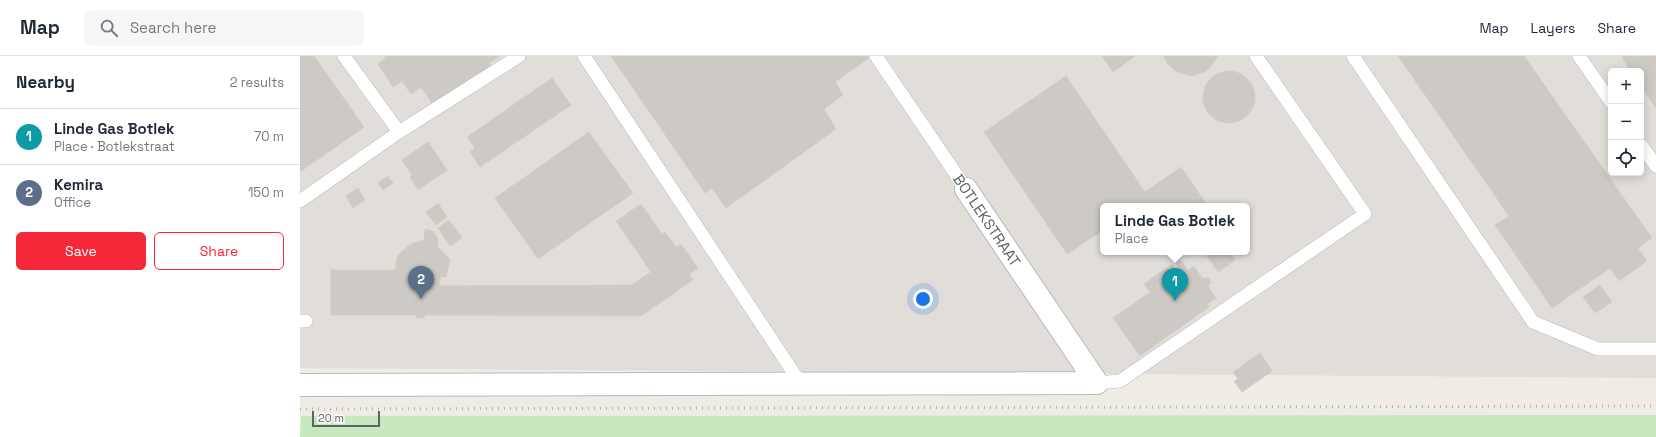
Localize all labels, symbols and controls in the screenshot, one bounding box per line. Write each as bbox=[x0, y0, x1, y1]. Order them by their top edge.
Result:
search box bbox=[84, 10, 364, 46]
text: Map bbox=[20, 15, 60, 40]
icon: search bbox=[98, 17, 120, 39]
text: Search here bbox=[130, 18, 216, 37]
text: Map bbox=[1479, 19, 1509, 37]
text: Layers bbox=[1531, 19, 1575, 37]
text: Share bbox=[1597, 19, 1636, 37]
map controls bbox=[1608, 68, 1644, 176]
button: + bbox=[1608, 68, 1644, 104]
text: Nearby bbox=[16, 71, 75, 93]
text: 2 results bbox=[230, 74, 284, 91]
button: − bbox=[1608, 104, 1644, 140]
text: Linde Gas Botlek bbox=[54, 119, 174, 138]
text: 1 bbox=[26, 128, 32, 145]
text: 70 m bbox=[254, 128, 284, 145]
text: Place · Botlekstraat bbox=[54, 138, 175, 155]
button: locate bbox=[1608, 140, 1644, 176]
street label: BOTLEKSTRAAT bbox=[949, 170, 1025, 270]
text: Kemira bbox=[54, 175, 103, 194]
text: 2 bbox=[25, 184, 33, 201]
text: 150 m bbox=[248, 184, 284, 201]
text: Office bbox=[54, 194, 91, 211]
popup bbox=[1100, 203, 1250, 255]
text: Linde Gas Botlek bbox=[1115, 211, 1235, 230]
text: Place bbox=[1115, 230, 1149, 247]
button: Save bbox=[16, 232, 146, 270]
button: Share bbox=[154, 232, 284, 270]
pin: 2 bbox=[408, 266, 434, 299]
pin: 1 bbox=[1162, 268, 1188, 301]
your location bbox=[913, 289, 933, 309]
scale bar bbox=[312, 409, 380, 428]
text: 20 m bbox=[318, 411, 344, 425]

